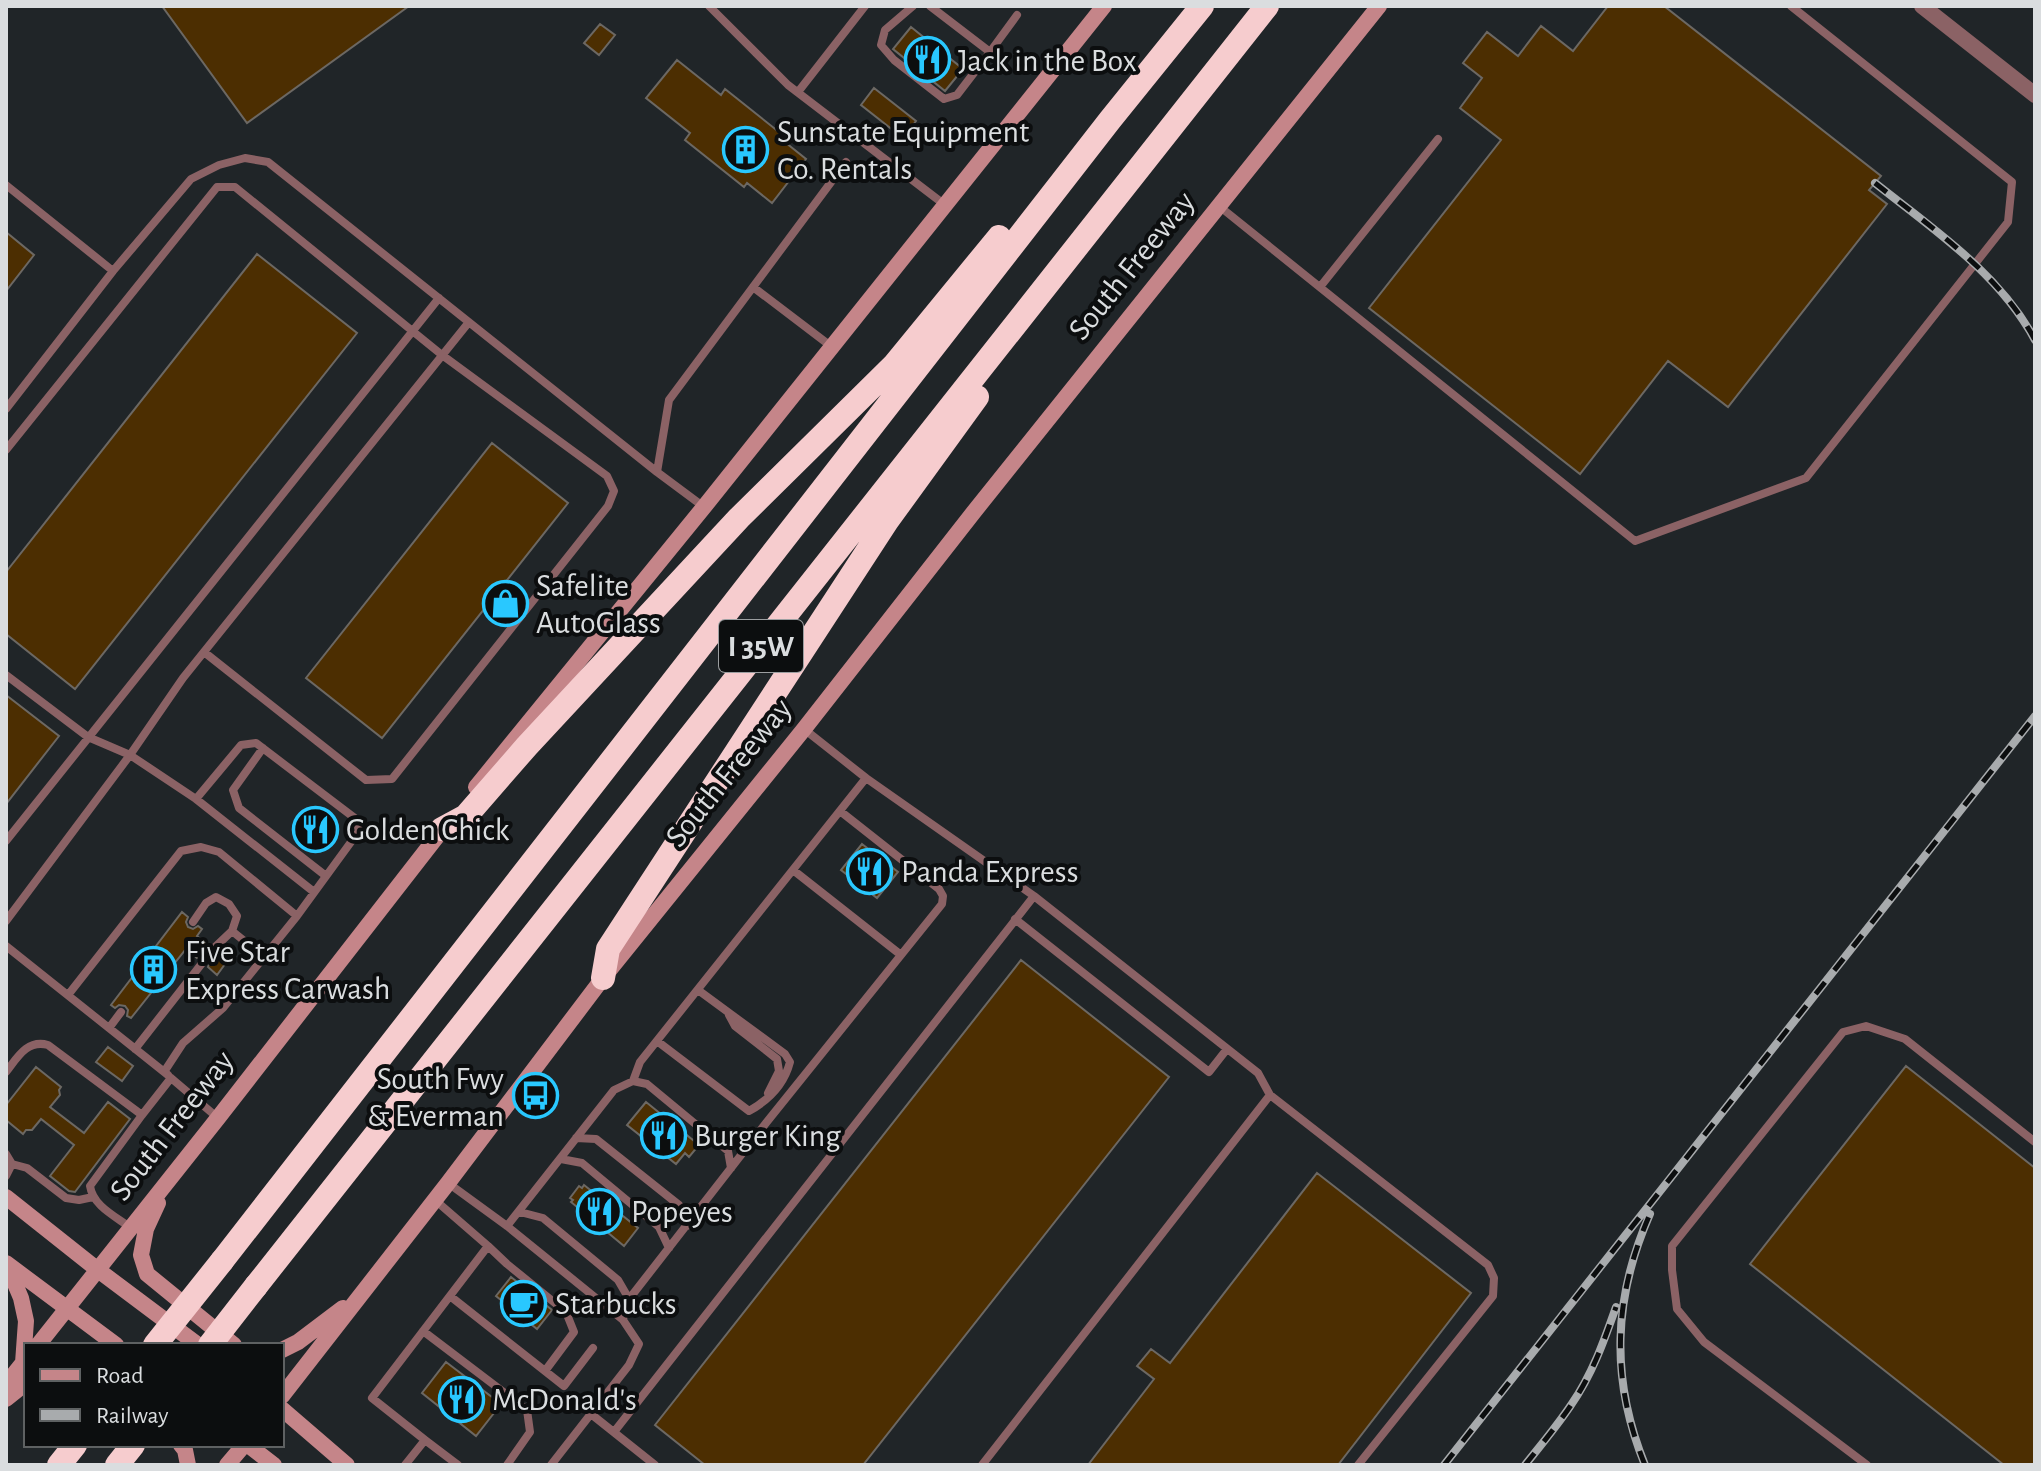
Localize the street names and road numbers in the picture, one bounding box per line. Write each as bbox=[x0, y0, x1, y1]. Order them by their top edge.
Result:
street label: South Freeway bbox=[1063, 185, 1201, 346]
road number: I 35W bbox=[719, 620, 803, 672]
street label: South Freeway bbox=[660, 692, 798, 853]
street label: South Freeway bbox=[104, 1044, 240, 1206]

